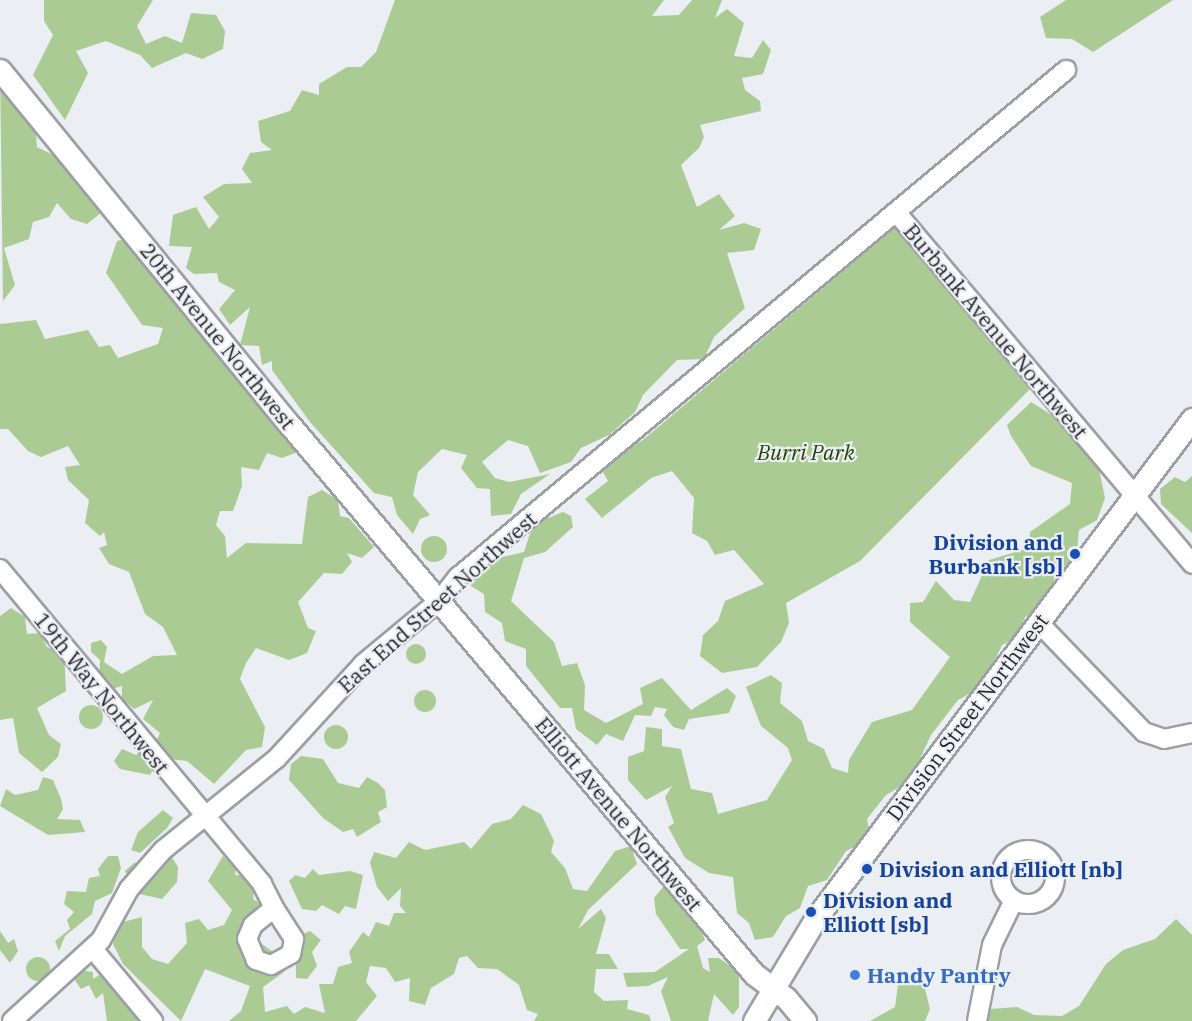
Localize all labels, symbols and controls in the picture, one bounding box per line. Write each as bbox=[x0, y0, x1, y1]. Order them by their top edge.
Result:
street label: Burbank Avenue Northwest bbox=[899, 219, 1093, 443]
street label: 20th Avenue Northwest bbox=[135, 238, 301, 434]
park label: Burri Park bbox=[757, 439, 855, 465]
street label: East End Street Northwest bbox=[333, 506, 541, 698]
place label: Division and Burbank [sb] bbox=[929, 529, 1063, 579]
marker: Division and Burbank [sb] bbox=[1068, 547, 1082, 561]
street label: 19th Way Northwest bbox=[29, 607, 175, 779]
street label: Division Street Northwest bbox=[881, 608, 1053, 826]
street label: Elliott Avenue Northwest bbox=[530, 712, 708, 916]
place label: Division and Elliott [nb] bbox=[879, 856, 1123, 882]
marker: Division and Elliott [nb] bbox=[860, 862, 874, 876]
place label: Division and Elliott [sb] bbox=[823, 887, 953, 937]
marker: Division and Elliott [sb] bbox=[804, 905, 818, 919]
place label: Handy Pantry bbox=[867, 962, 1011, 988]
marker: Handy Pantry bbox=[848, 968, 862, 982]

